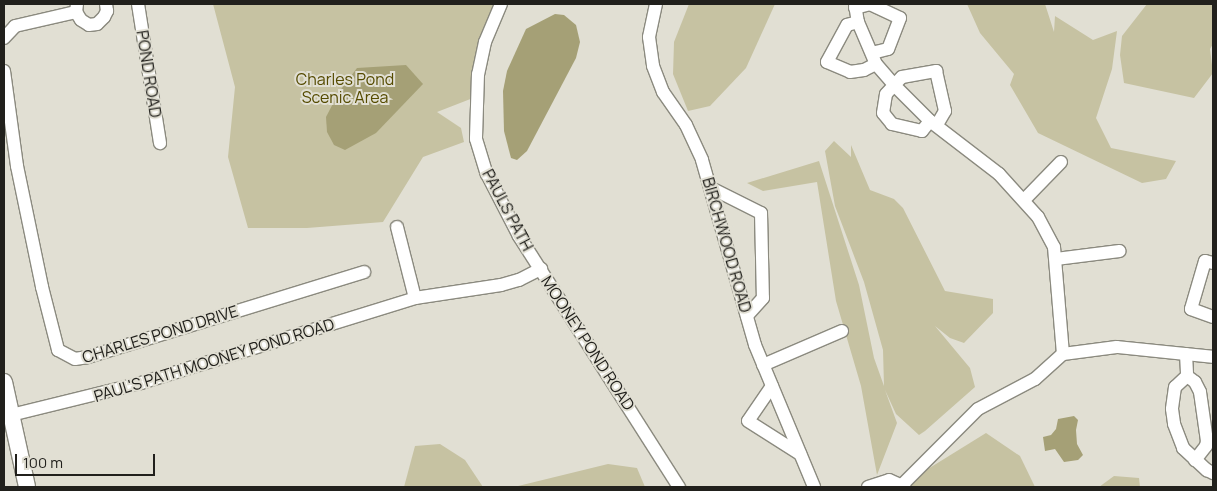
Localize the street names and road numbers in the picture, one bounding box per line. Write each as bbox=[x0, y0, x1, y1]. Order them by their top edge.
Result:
street label: POND ROAD bbox=[133, 29, 165, 119]
street label: PAULS PATH bbox=[478, 166, 538, 254]
street label: BIRCHWOOD ROAD bbox=[698, 175, 756, 315]
street label: MOONEY POND ROAD bbox=[537, 272, 639, 414]
street label: CHARLES POND DRIVE bbox=[80, 301, 240, 367]
street label: PAUL'S PATH MOONEY POND ROAD bbox=[91, 314, 337, 406]

